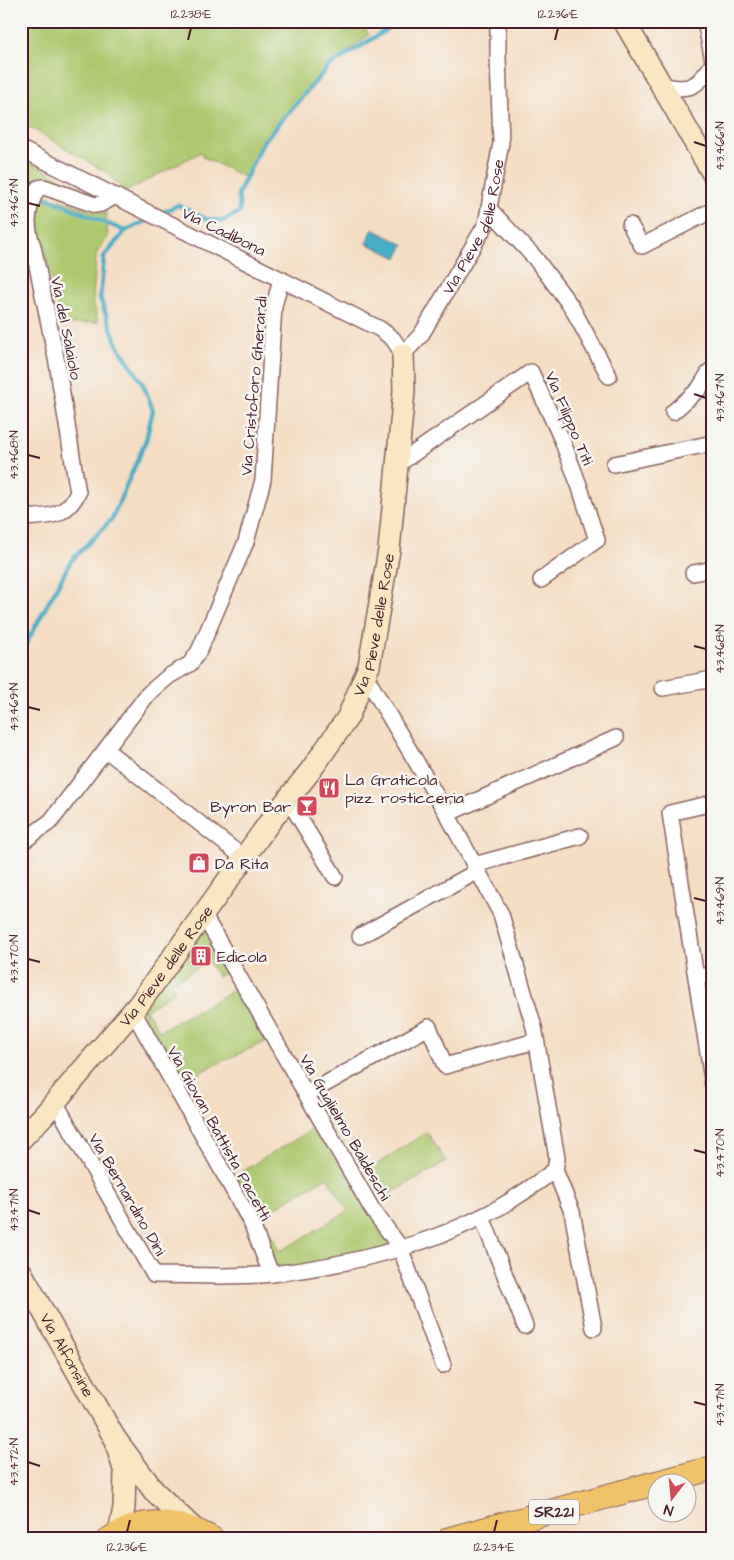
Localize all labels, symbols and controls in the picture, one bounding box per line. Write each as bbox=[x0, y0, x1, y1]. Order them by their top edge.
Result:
text: 12.238°E bbox=[171, 6, 211, 23]
text: 12.236°E bbox=[538, 6, 578, 23]
text: 43.466°N bbox=[712, 121, 729, 171]
street label: Via Pieve delle Rose bbox=[437, 157, 510, 299]
text: 43.467°N bbox=[6, 178, 23, 228]
street label: Via Cadibona bbox=[178, 202, 269, 262]
street label: Via del Salaiolo bbox=[45, 275, 87, 382]
street label: Via Cristoforo Gherardi bbox=[235, 295, 273, 477]
street label: Via Filippo Titi bbox=[539, 368, 599, 469]
text: 43.467°N bbox=[712, 373, 729, 423]
text: 43.468°N bbox=[6, 430, 23, 480]
street label: Via Pieve delle Rose bbox=[348, 551, 400, 700]
text: 43.468°N bbox=[712, 624, 729, 674]
text: 43.469°N bbox=[6, 682, 23, 731]
place label: La Graticola pizz. rosticceria bbox=[345, 769, 464, 809]
restaurant icon: La Graticola pizz. rosticceria bbox=[317, 776, 341, 800]
bar icon: Byron Bar bbox=[295, 794, 319, 818]
place label: Byron Bar bbox=[210, 796, 291, 819]
shop icon: Da Rita bbox=[187, 851, 211, 875]
place label: Da Rita bbox=[215, 853, 268, 875]
text: 43.469°N bbox=[712, 876, 729, 925]
street label: Via Pieve delle Rose bbox=[114, 901, 219, 1032]
text: 43.470°N bbox=[6, 934, 23, 984]
building icon: Edicola bbox=[189, 944, 213, 968]
place label: Edicola bbox=[217, 946, 267, 968]
street label: Via Giovan Battista Pacetti bbox=[162, 1042, 277, 1225]
street label: Via Guglielmo Baldeschi bbox=[293, 1050, 396, 1206]
text: 43.470°N bbox=[712, 1128, 729, 1178]
street label: Via Bernardino Dini bbox=[83, 1129, 171, 1260]
text: 43.471°N bbox=[6, 1188, 23, 1232]
street label: Via Alfonsine bbox=[34, 1309, 99, 1402]
text: 43.471°N bbox=[712, 1383, 729, 1427]
text: 43.472°N bbox=[6, 1437, 23, 1486]
north arrow bbox=[646, 1472, 696, 1522]
text: N bbox=[662, 1499, 676, 1520]
road number: SR221 bbox=[529, 1500, 579, 1524]
text: 12.236°E bbox=[107, 1539, 147, 1556]
text: 12.234°E bbox=[474, 1539, 514, 1556]

